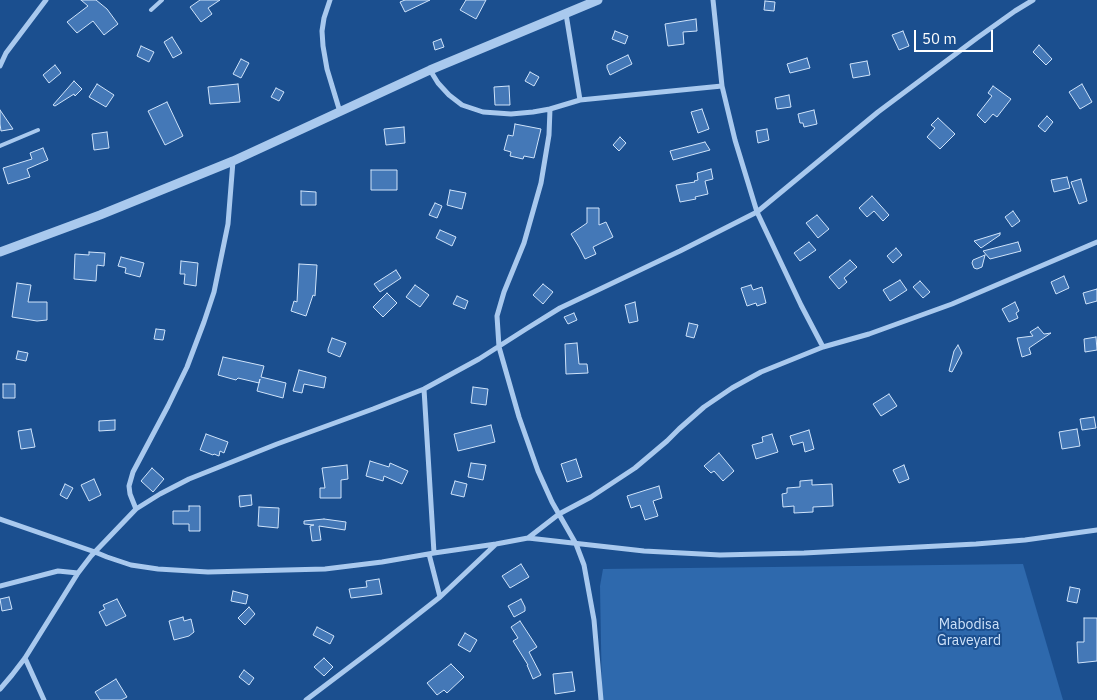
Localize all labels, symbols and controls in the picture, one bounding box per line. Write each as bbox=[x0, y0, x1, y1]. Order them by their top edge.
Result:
scale bar bbox=[917, 20, 996, 52]
text: 50 m bbox=[922, 29, 957, 48]
park label: Mabodisa Graveyard bbox=[937, 617, 1001, 650]

